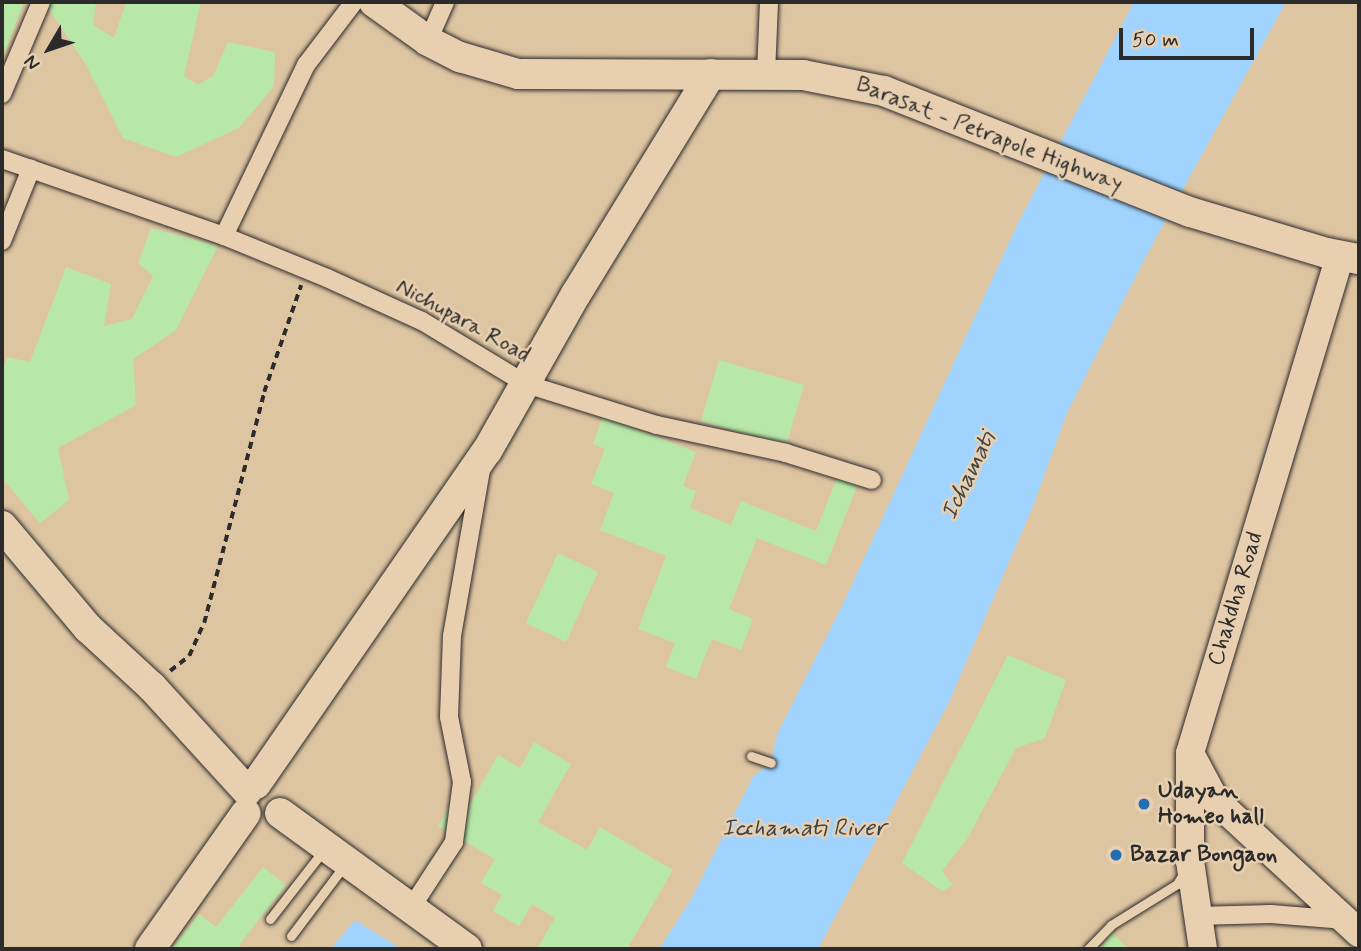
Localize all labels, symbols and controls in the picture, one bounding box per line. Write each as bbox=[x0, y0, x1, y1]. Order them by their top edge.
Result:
north arrow bbox=[14, 14, 84, 84]
scale bar bbox=[1123, 14, 1258, 58]
text: 50 m bbox=[1132, 26, 1179, 54]
text: N bbox=[19, 50, 46, 75]
street label: Barasat - Petrapole Highway bbox=[854, 72, 1124, 198]
street label: Nichupara Road bbox=[392, 273, 534, 369]
water label: Ichamati bbox=[935, 427, 1003, 525]
street label: Chakdha Road bbox=[1203, 529, 1269, 669]
place label: Udayan Homeo hall bbox=[1158, 777, 1264, 831]
marker: Udayan Homeo hall bbox=[1136, 796, 1152, 812]
water label: Icchamati River bbox=[722, 815, 886, 843]
place label: Bazar Bongaon bbox=[1130, 841, 1277, 869]
marker: Bazar Bongaon bbox=[1108, 847, 1124, 863]

